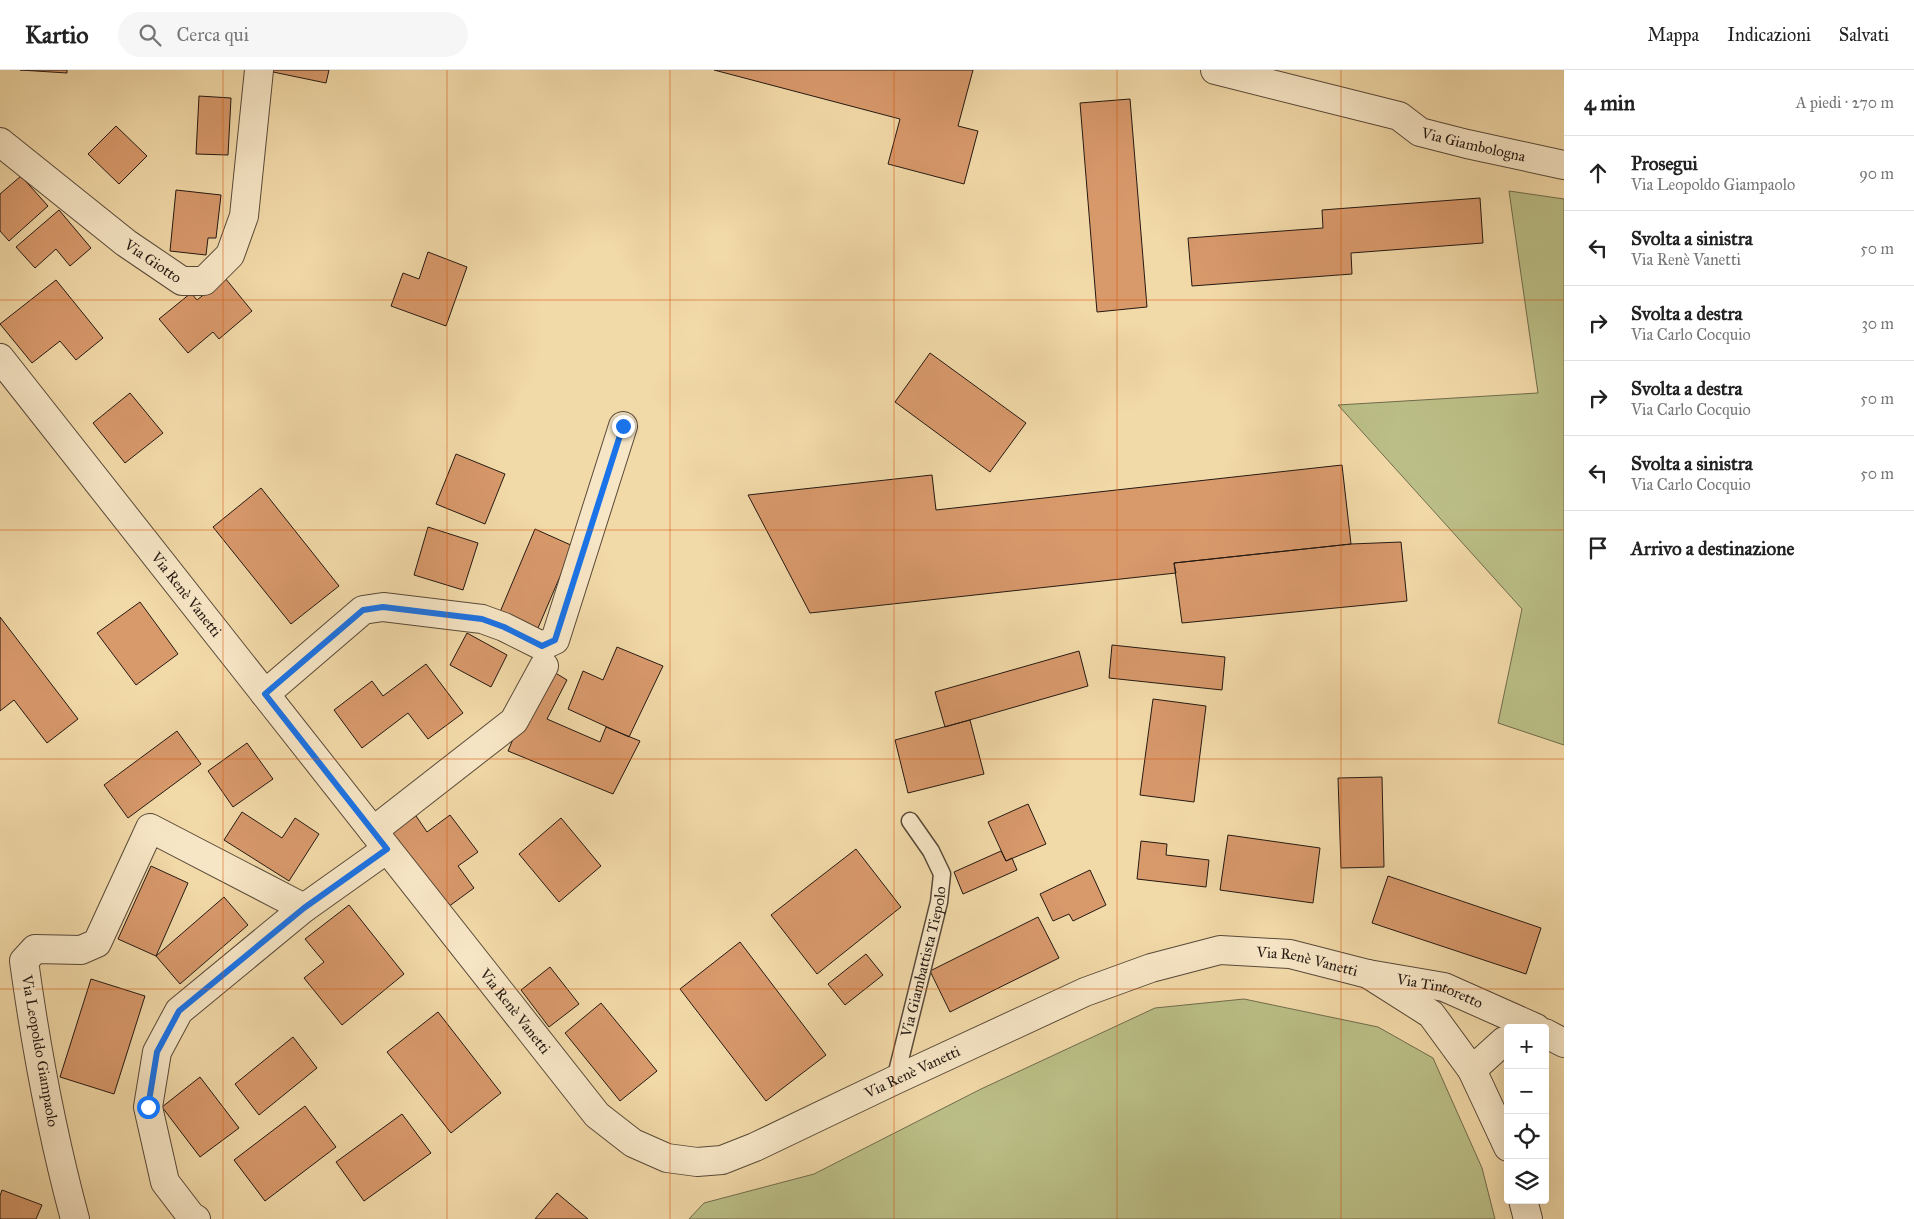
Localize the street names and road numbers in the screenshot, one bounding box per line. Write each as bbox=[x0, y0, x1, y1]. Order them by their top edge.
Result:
street label: Via Giambologna bbox=[1419, 123, 1528, 166]
street label: Via Giotto bbox=[120, 235, 185, 287]
street label: Via Renè Vanetti bbox=[147, 547, 225, 640]
street label: Via Giambattista Tiepolo bbox=[897, 885, 950, 1040]
street label: Via Renè Vanetti bbox=[1255, 943, 1360, 980]
street label: Via Renè Vanetti bbox=[476, 964, 554, 1057]
street label: Via Tintoretto bbox=[1394, 970, 1486, 1012]
street label: Via Leopoldo Giampaolo bbox=[18, 973, 62, 1129]
street label: Via Renè Vanetti bbox=[861, 1042, 963, 1103]

